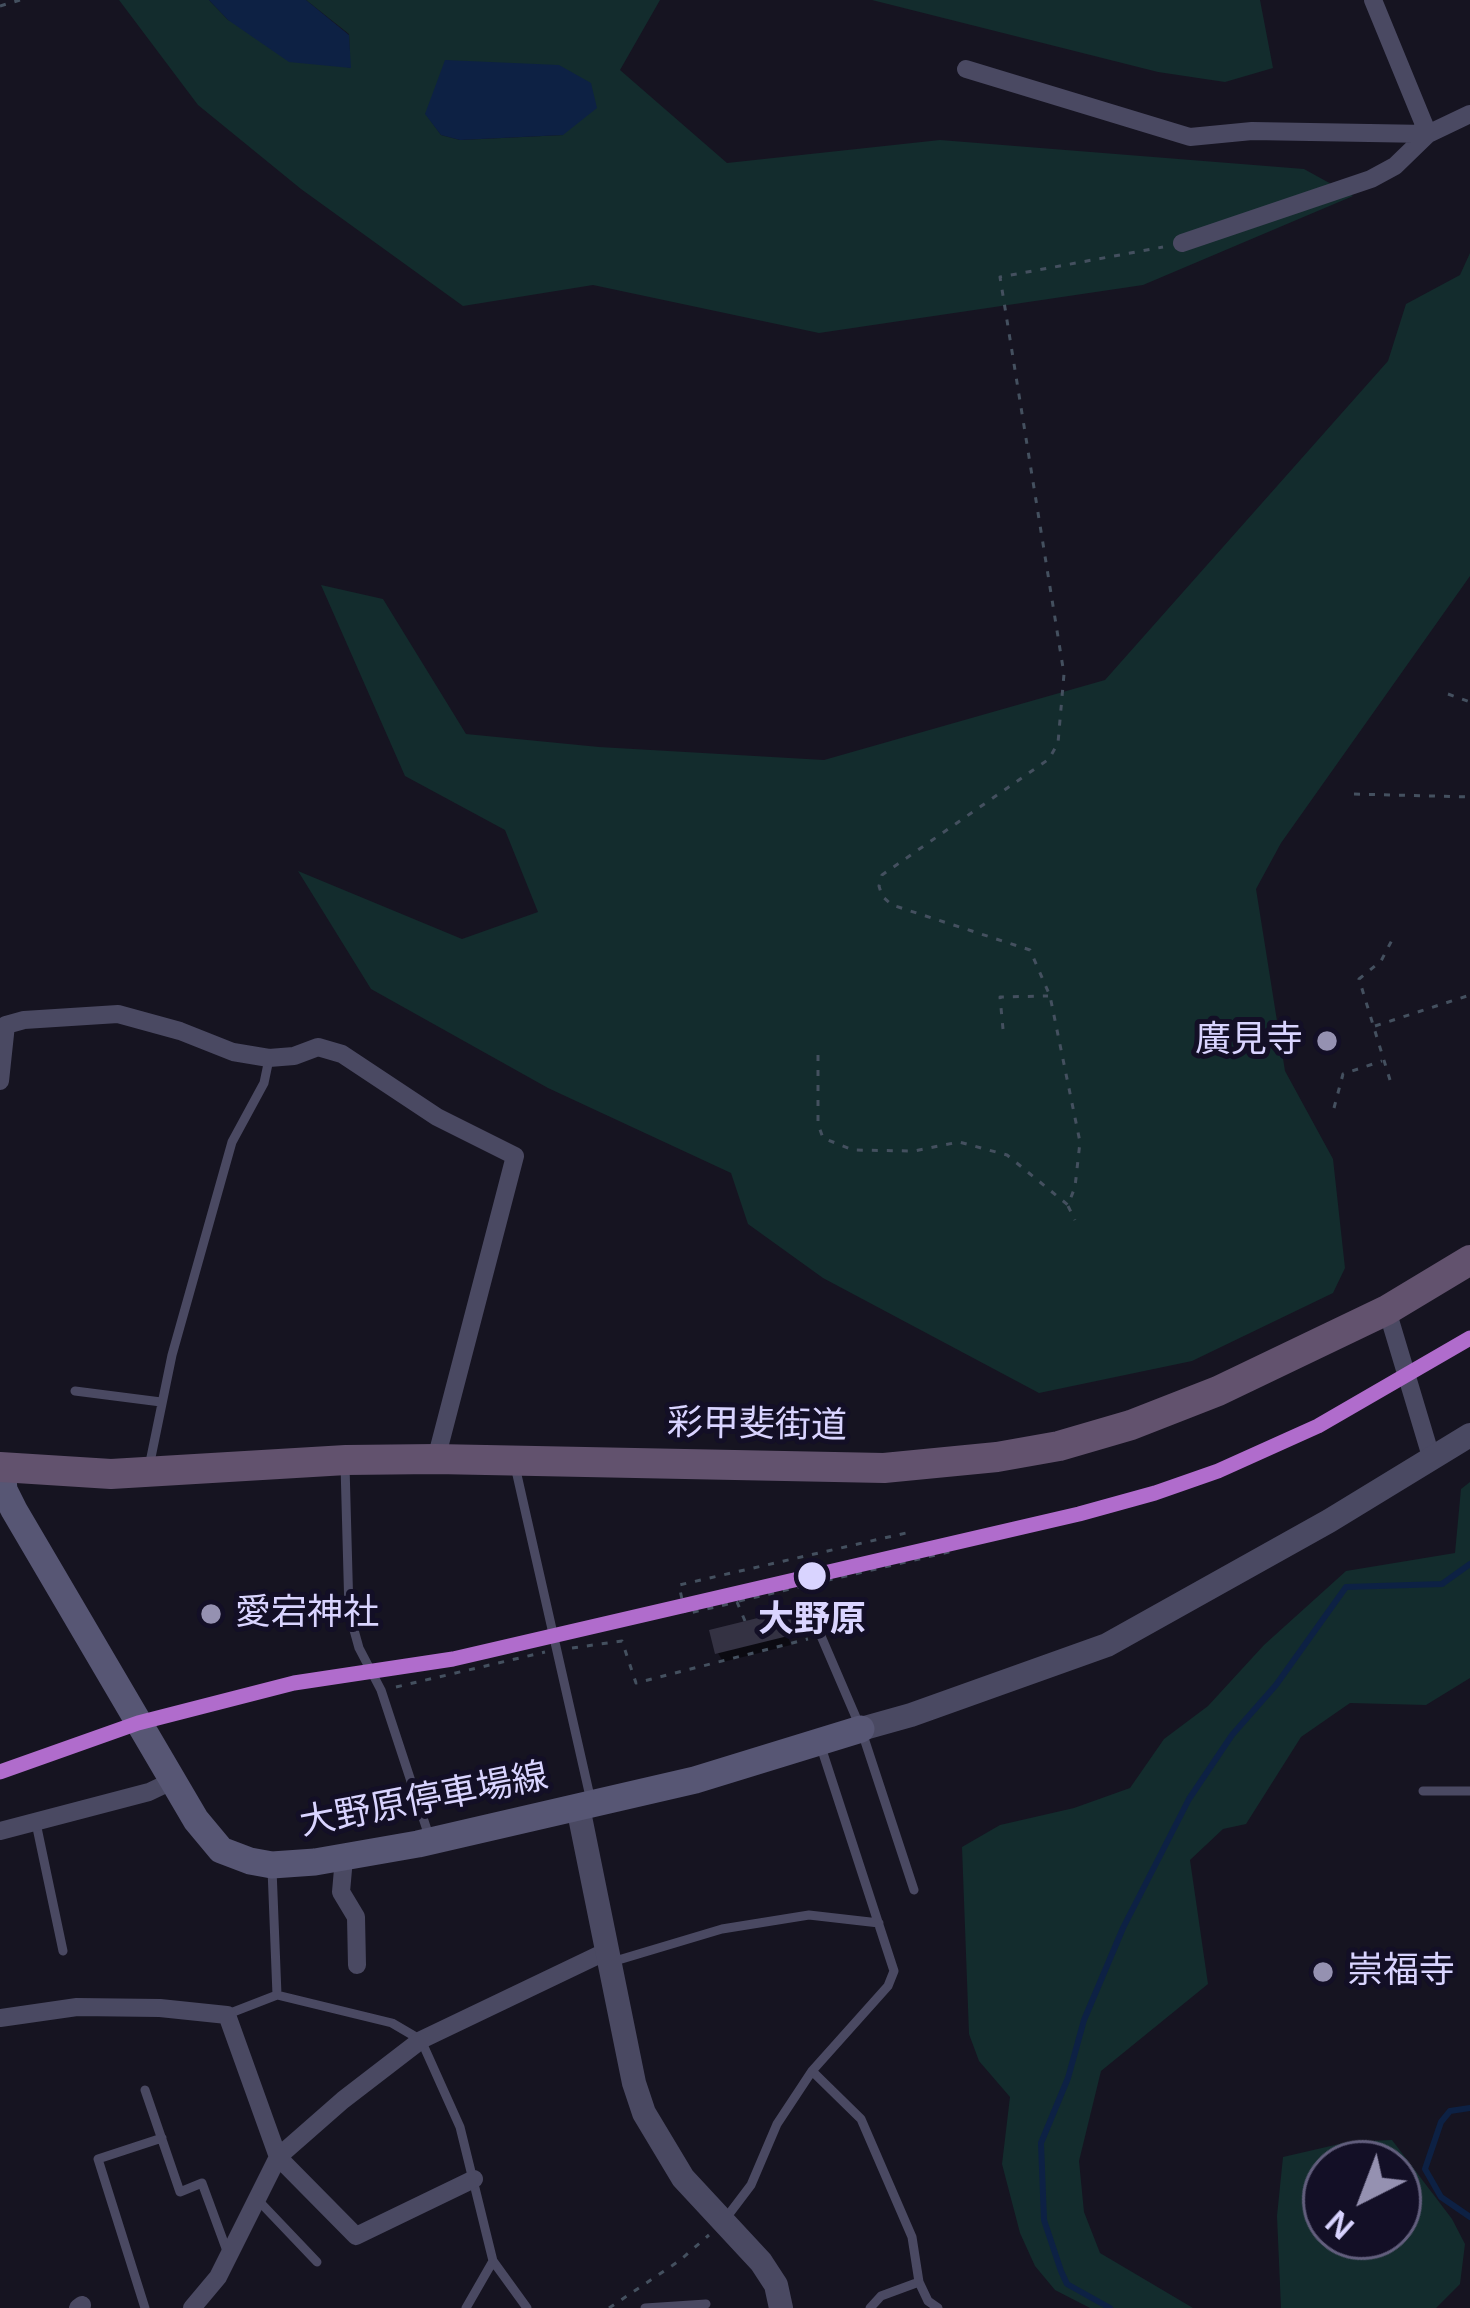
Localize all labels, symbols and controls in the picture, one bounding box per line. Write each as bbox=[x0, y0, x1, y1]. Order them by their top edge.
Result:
place label: 廣見寺 bbox=[1195, 1019, 1303, 1063]
marker: 廣見寺 bbox=[1314, 1028, 1340, 1054]
street label: 彩甲斐街道 bbox=[667, 1403, 847, 1449]
marker: 大野原 bbox=[795, 1559, 829, 1593]
place label: 愛宕神社 bbox=[235, 1592, 379, 1636]
place label: 大野原 bbox=[758, 1599, 866, 1643]
marker: 愛宕神社 bbox=[198, 1601, 224, 1627]
street label: 大野原停車場線 bbox=[296, 1756, 552, 1846]
place label: 崇福寺 bbox=[1347, 1950, 1455, 1994]
marker: 崇福寺 bbox=[1310, 1959, 1336, 1985]
north arrow bbox=[1302, 2140, 1422, 2260]
text: N bbox=[1318, 2203, 1361, 2247]

